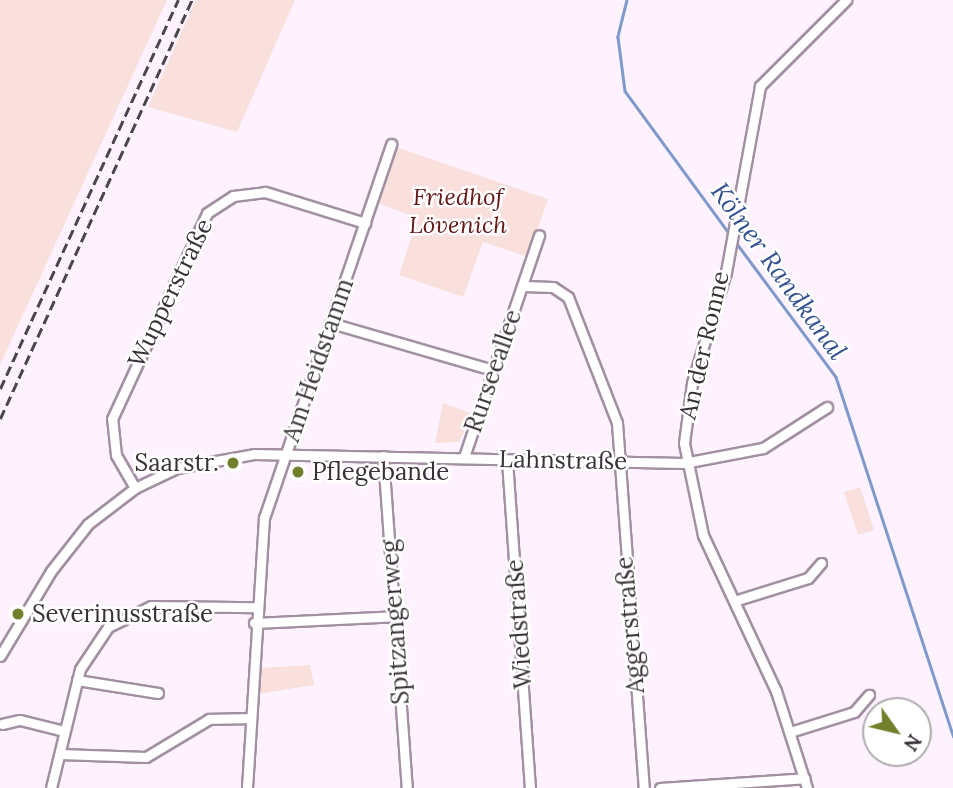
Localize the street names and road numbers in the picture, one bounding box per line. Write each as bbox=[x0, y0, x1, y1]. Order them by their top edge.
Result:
street label: Wupperstraße bbox=[122, 214, 218, 372]
street label: An der Ronne bbox=[673, 268, 735, 422]
street label: Am Heidstamm bbox=[277, 275, 359, 445]
street label: Rurseeallee bbox=[459, 306, 527, 436]
street label: Lahnstraße bbox=[499, 444, 627, 476]
street label: Spitzangerweg bbox=[375, 539, 415, 705]
street label: Aggerstraße bbox=[610, 555, 650, 695]
street label: Wiedstraße bbox=[500, 558, 538, 690]

